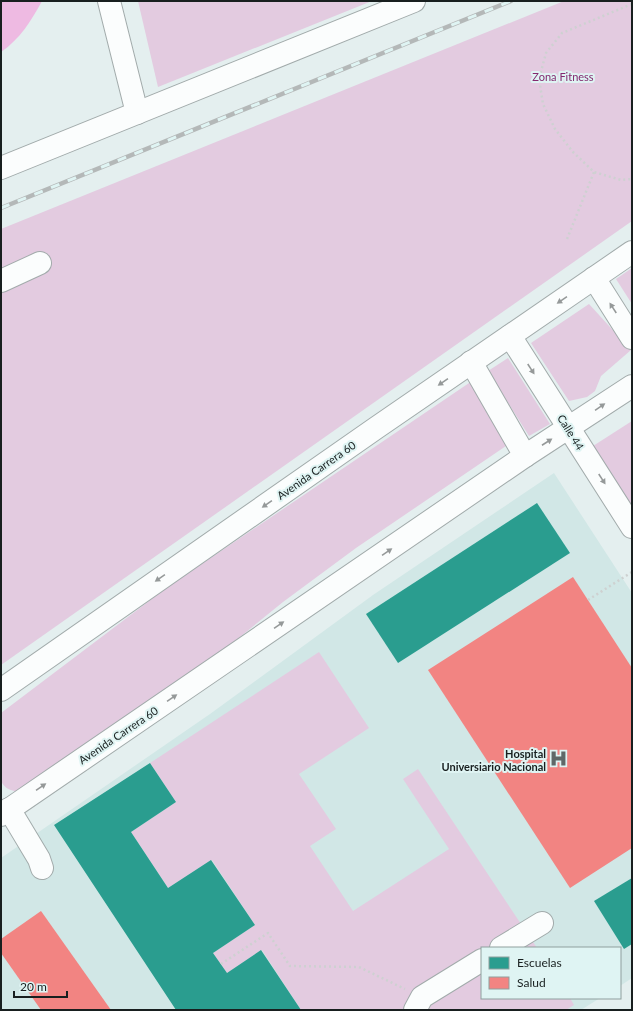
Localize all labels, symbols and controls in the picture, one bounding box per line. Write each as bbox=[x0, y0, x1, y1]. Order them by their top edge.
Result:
park label: Zona Fitness bbox=[532, 70, 594, 83]
one-way arrow bbox=[556, 296, 567, 304]
one-way arrow bbox=[609, 303, 617, 313]
one-way arrow bbox=[527, 364, 535, 374]
one-way arrow bbox=[438, 378, 448, 386]
one-way arrow bbox=[595, 403, 606, 411]
street label: Calle 44 bbox=[555, 412, 587, 453]
street label: Avenida Carrera 60 bbox=[274, 438, 358, 502]
one-way arrow bbox=[542, 438, 552, 446]
one-way arrow bbox=[598, 474, 605, 485]
one-way arrow bbox=[262, 500, 272, 508]
one-way arrow bbox=[381, 548, 392, 556]
one-way arrow bbox=[155, 574, 166, 582]
one-way arrow bbox=[274, 621, 285, 629]
one-way arrow bbox=[167, 694, 177, 702]
street label: Avenida Carrera 60 bbox=[76, 703, 161, 766]
place label: Hospital Universiario Nacional bbox=[441, 747, 546, 773]
hospital icon: Hospital Universiario Nacional bbox=[549, 749, 569, 769]
one-way arrow bbox=[36, 783, 47, 791]
legend bbox=[481, 947, 621, 999]
text: Escuelas bbox=[517, 955, 562, 970]
scale bar bbox=[14, 973, 67, 999]
text: Salud bbox=[517, 975, 546, 990]
text: 20 m bbox=[20, 979, 47, 994]

